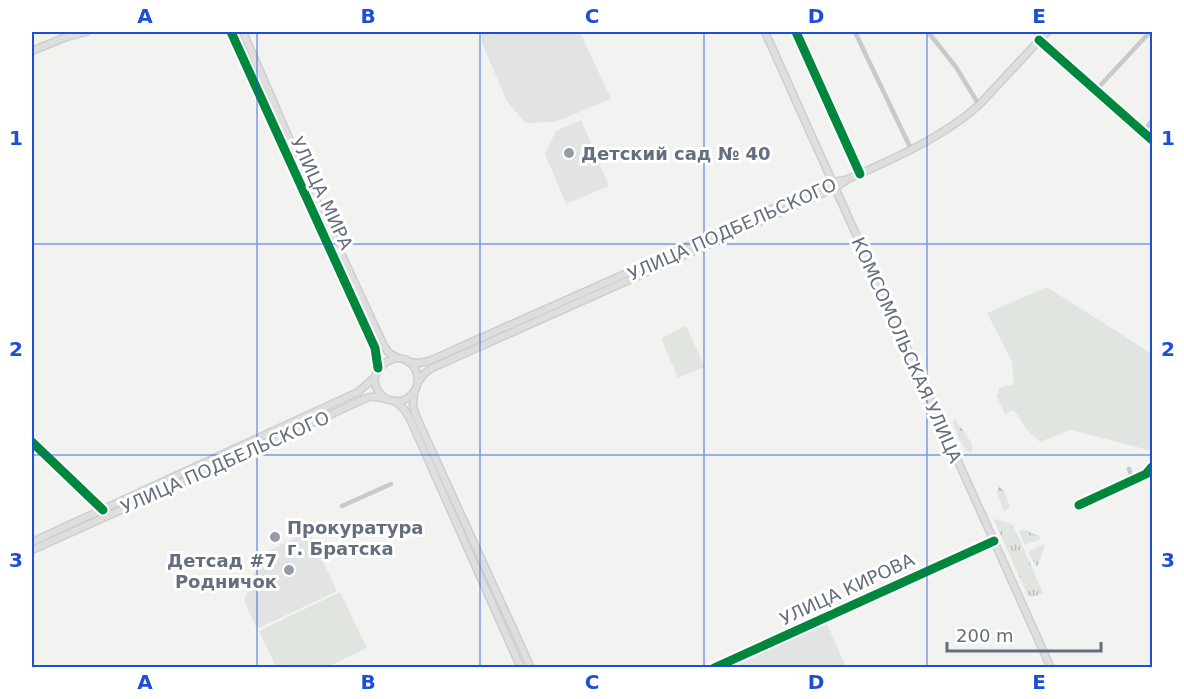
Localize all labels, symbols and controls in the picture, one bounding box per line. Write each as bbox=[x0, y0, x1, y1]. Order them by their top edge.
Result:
text: A bbox=[137, 4, 153, 28]
text: B bbox=[360, 4, 376, 28]
text: C bbox=[585, 4, 599, 28]
text: D bbox=[808, 4, 824, 28]
text: E bbox=[1032, 4, 1046, 28]
text: 1 bbox=[9, 126, 23, 150]
text: 1 bbox=[1161, 126, 1175, 150]
street label: УЛИЦА МИРА bbox=[287, 133, 358, 253]
place label: Детский сад № 40 bbox=[581, 143, 771, 164]
marker: Детский сад № 40 bbox=[562, 146, 576, 160]
street label: УЛИЦА ПОДБЕЛЬСКОГО bbox=[624, 173, 840, 285]
street label: КОМСОМОЛЬСКАЯ УЛИЦА bbox=[848, 234, 967, 467]
text: 2 bbox=[9, 337, 23, 361]
text: 2 bbox=[1161, 337, 1175, 361]
street label: УЛИЦА ПОДБЕЛЬСКОГО bbox=[117, 406, 333, 518]
place label: Прокуратура г. Братска bbox=[287, 517, 424, 559]
marker: Прокуратура г. Братска bbox=[268, 530, 282, 544]
text: 3 bbox=[9, 548, 23, 572]
street label: УЛИЦА КИРОВА bbox=[776, 548, 918, 629]
text: 3 bbox=[1161, 548, 1175, 572]
place label: Детсад #7 Родничок bbox=[167, 550, 277, 592]
marker: Детсад #7 Родничок bbox=[282, 563, 296, 577]
scale bar bbox=[947, 615, 1102, 653]
text: 200 m bbox=[956, 625, 1014, 646]
text: A bbox=[137, 670, 153, 694]
text: B bbox=[360, 670, 376, 694]
text: C bbox=[585, 670, 599, 694]
text: D bbox=[808, 670, 824, 694]
text: E bbox=[1032, 670, 1046, 694]

